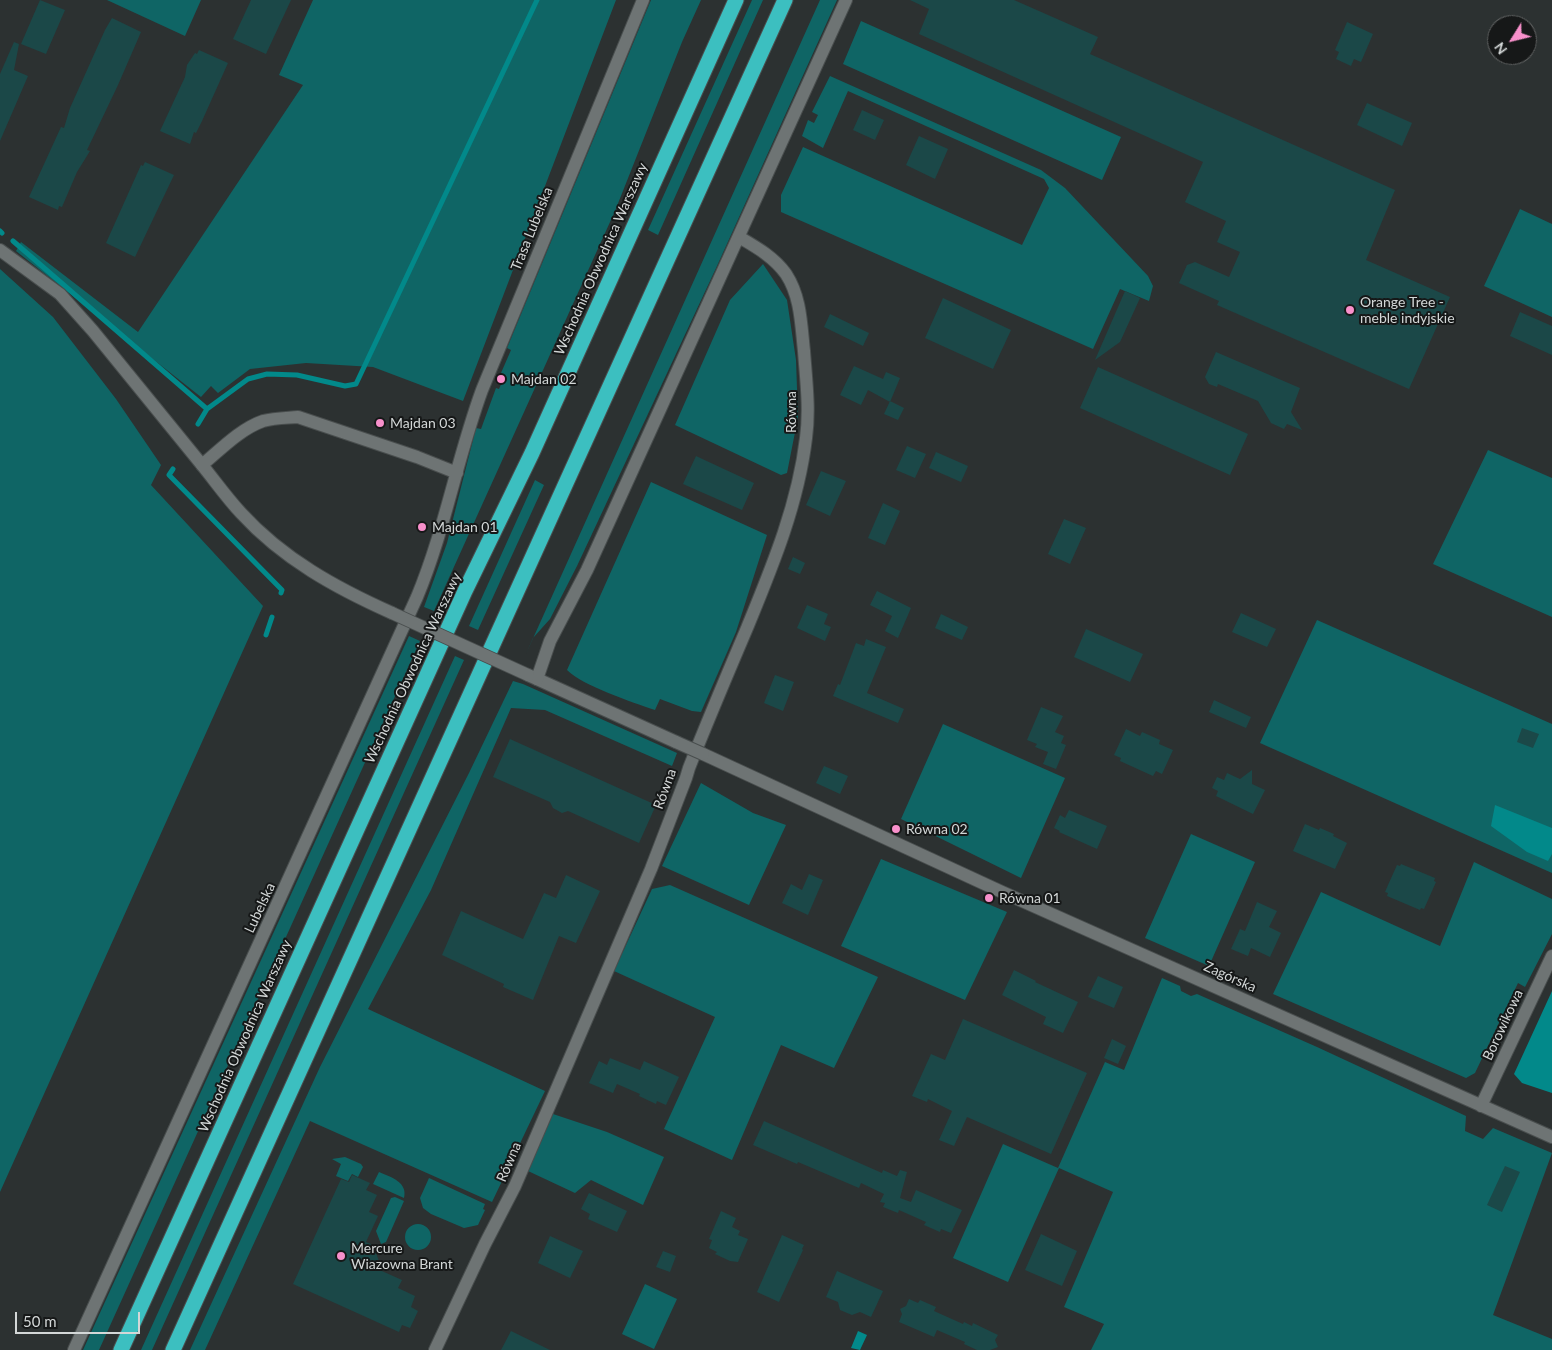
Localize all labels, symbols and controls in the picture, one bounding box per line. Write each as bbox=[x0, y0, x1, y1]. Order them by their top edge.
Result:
north arrow bbox=[1487, 15, 1537, 65]
text: N bbox=[1490, 39, 1510, 58]
street label: Wschodnia Obwodnica Warszawy bbox=[551, 160, 651, 358]
street label: Trasa Lubelska bbox=[508, 185, 556, 273]
place label: Orange Tree - meble indyjskie bbox=[1360, 294, 1455, 326]
marker: Orange Tree - meble indyjskie bbox=[1344, 304, 1356, 316]
place label: Majdan 02 bbox=[511, 371, 577, 387]
marker: Majdan 02 bbox=[495, 373, 507, 385]
street label: Równa bbox=[783, 391, 799, 433]
place label: Majdan 03 bbox=[390, 415, 456, 431]
marker: Majdan 03 bbox=[374, 417, 386, 429]
place label: Majdan 01 bbox=[432, 519, 498, 535]
marker: Majdan 01 bbox=[416, 521, 428, 533]
street label: Wschodnia Obwodnica Warszawy bbox=[361, 570, 465, 766]
street label: Równa bbox=[650, 766, 680, 812]
place label: Równa 02 bbox=[906, 821, 968, 837]
marker: Równa 02 bbox=[890, 823, 902, 835]
street label: Lubelska bbox=[241, 880, 279, 936]
place label: Równa 01 bbox=[999, 890, 1061, 906]
marker: Równa 01 bbox=[983, 892, 995, 904]
street label: Wschodnia Obwodnica Warszawy bbox=[195, 937, 295, 1135]
street label: Zagórska bbox=[1201, 958, 1259, 996]
street label: Borowikowa bbox=[1479, 987, 1527, 1063]
street label: Równa bbox=[493, 1139, 525, 1185]
place label: Mercure Wiazowna Brant bbox=[351, 1240, 453, 1272]
marker: Mercure Wiazowna Brant bbox=[335, 1250, 347, 1262]
scale bar bbox=[18, 1302, 142, 1334]
text: 50 m bbox=[23, 1312, 57, 1330]

